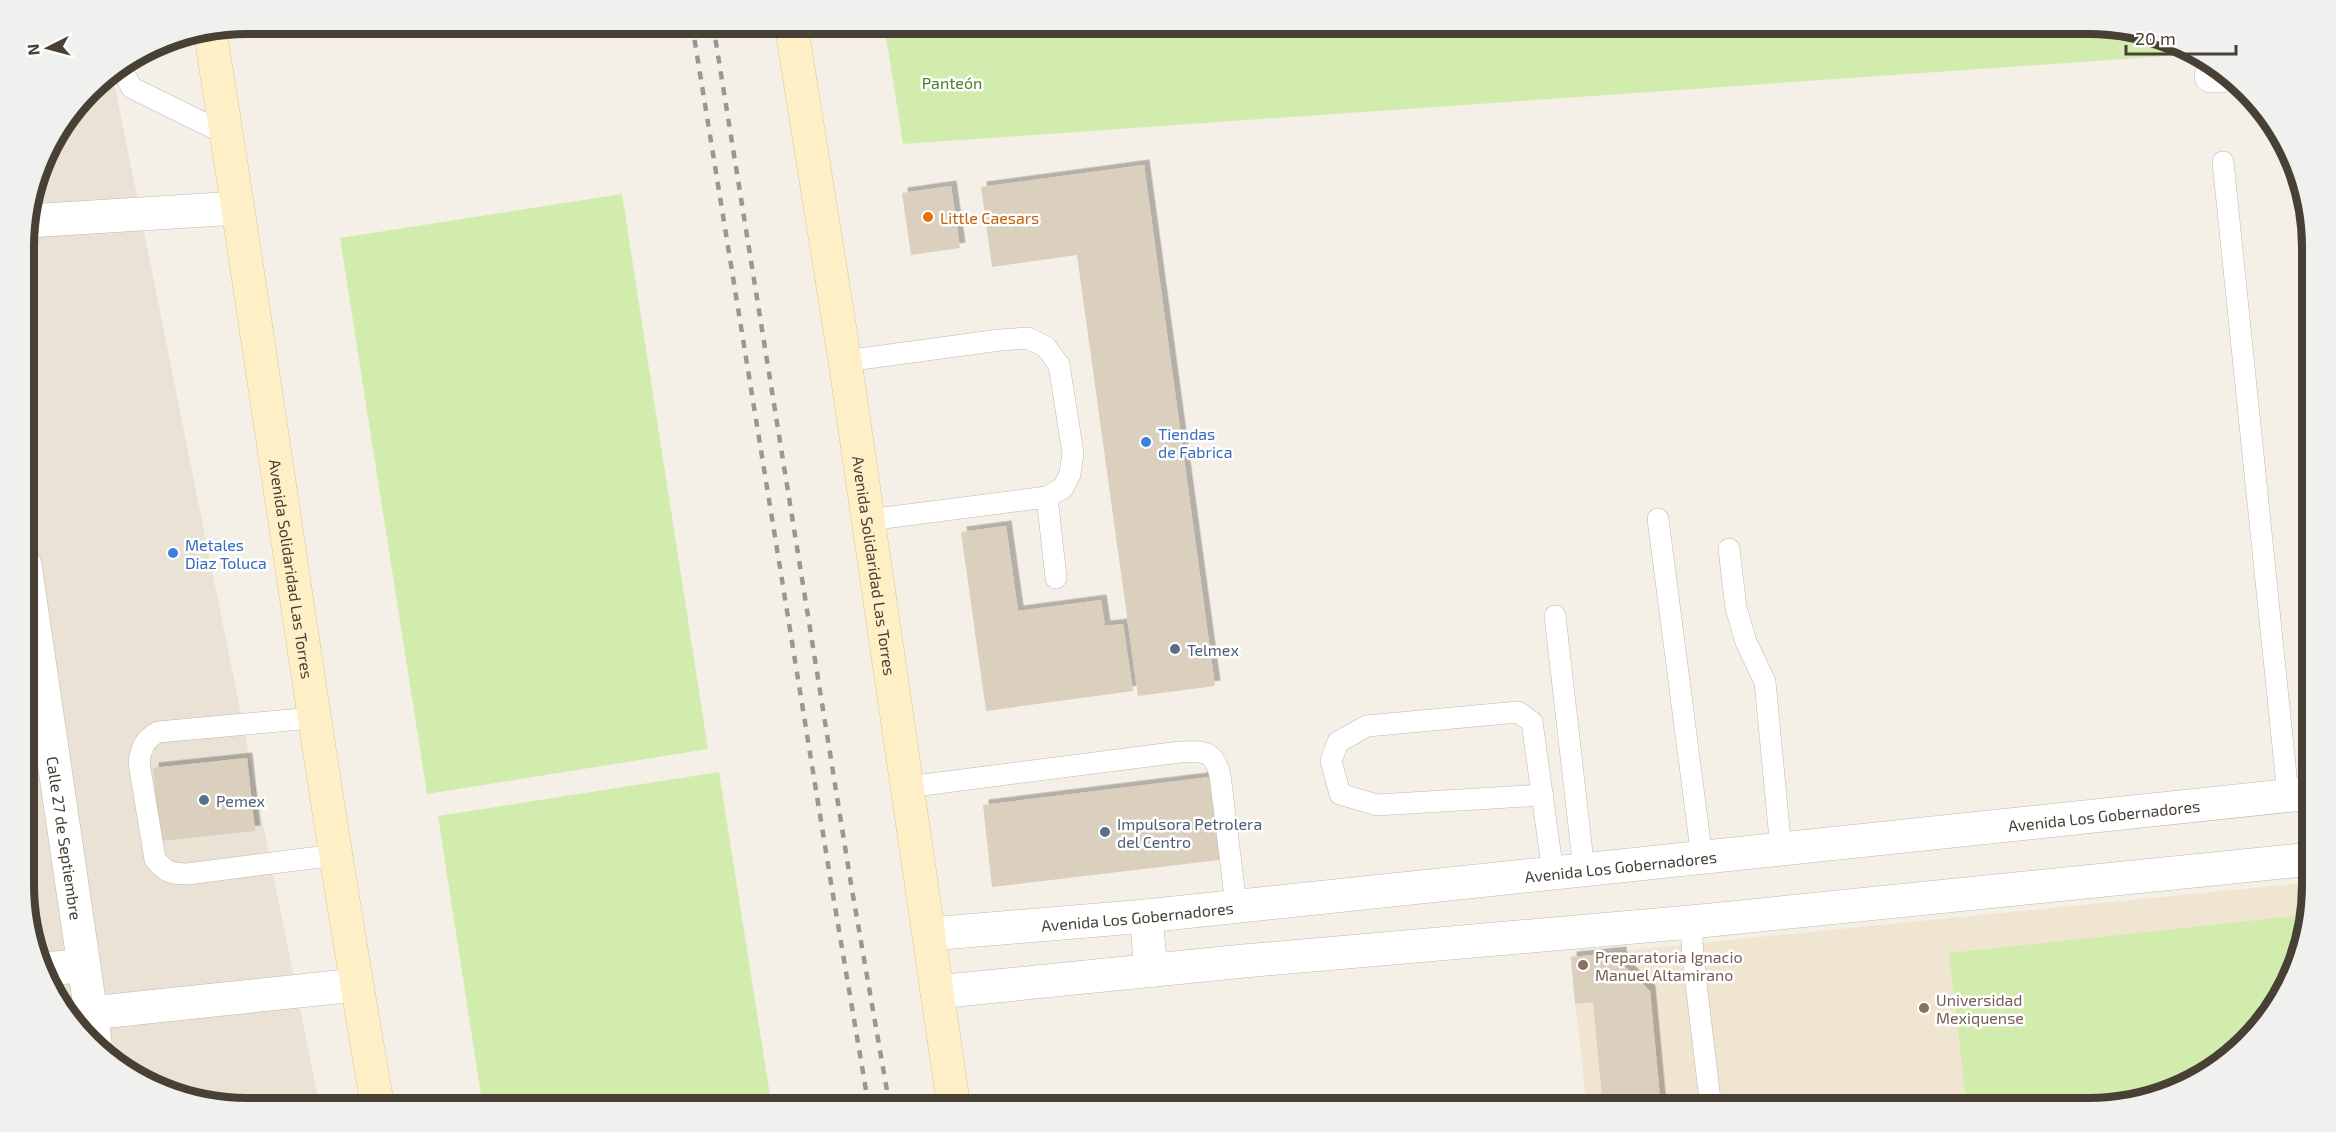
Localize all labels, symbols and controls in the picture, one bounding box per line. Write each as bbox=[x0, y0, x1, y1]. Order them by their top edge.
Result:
north arrow bbox=[18, 18, 78, 78]
scale bar bbox=[2126, 18, 2236, 56]
text: 20 m bbox=[2135, 27, 2176, 49]
text: N bbox=[23, 43, 43, 56]
park label: Panteón bbox=[922, 73, 982, 92]
place label: Little Caesars bbox=[940, 208, 1039, 227]
marker: Little Caesars bbox=[921, 210, 935, 224]
place label: Tiendas de Fabrica bbox=[1158, 424, 1232, 461]
marker: Tiendas de Fabrica bbox=[1139, 435, 1153, 449]
street label: Avenida Solidaridad Las Torres bbox=[849, 454, 900, 677]
street label: Avenida Solidaridad Las Torres bbox=[266, 458, 318, 680]
place label: Metales Diaz Toluca bbox=[185, 535, 267, 572]
marker: Metales Diaz Toluca bbox=[166, 546, 180, 560]
place label: Telmex bbox=[1187, 640, 1239, 659]
marker: Telmex bbox=[1168, 642, 1182, 656]
street label: Calle 27 de Septiembre bbox=[44, 755, 87, 921]
place label: Pemex bbox=[216, 791, 266, 810]
marker: Pemex bbox=[197, 793, 211, 807]
street label: Avenida Los Gobernadores bbox=[2007, 795, 2201, 835]
place label: Impulsora Petrolera del Centro bbox=[1117, 814, 1262, 851]
marker: Impulsora Petrolera del Centro bbox=[1098, 825, 1112, 839]
street label: Avenida Los Gobernadores bbox=[1524, 846, 1718, 886]
street label: Avenida Los Gobernadores bbox=[1040, 897, 1234, 934]
place label: Preparatoria Ignacio Manuel Altamirano bbox=[1595, 947, 1743, 984]
marker: Preparatoria Ignacio Manuel Altamirano bbox=[1576, 958, 1590, 972]
place label: Universidad Mexiquense bbox=[1936, 990, 2024, 1027]
marker: Universidad Mexiquense bbox=[1917, 1001, 1931, 1015]

